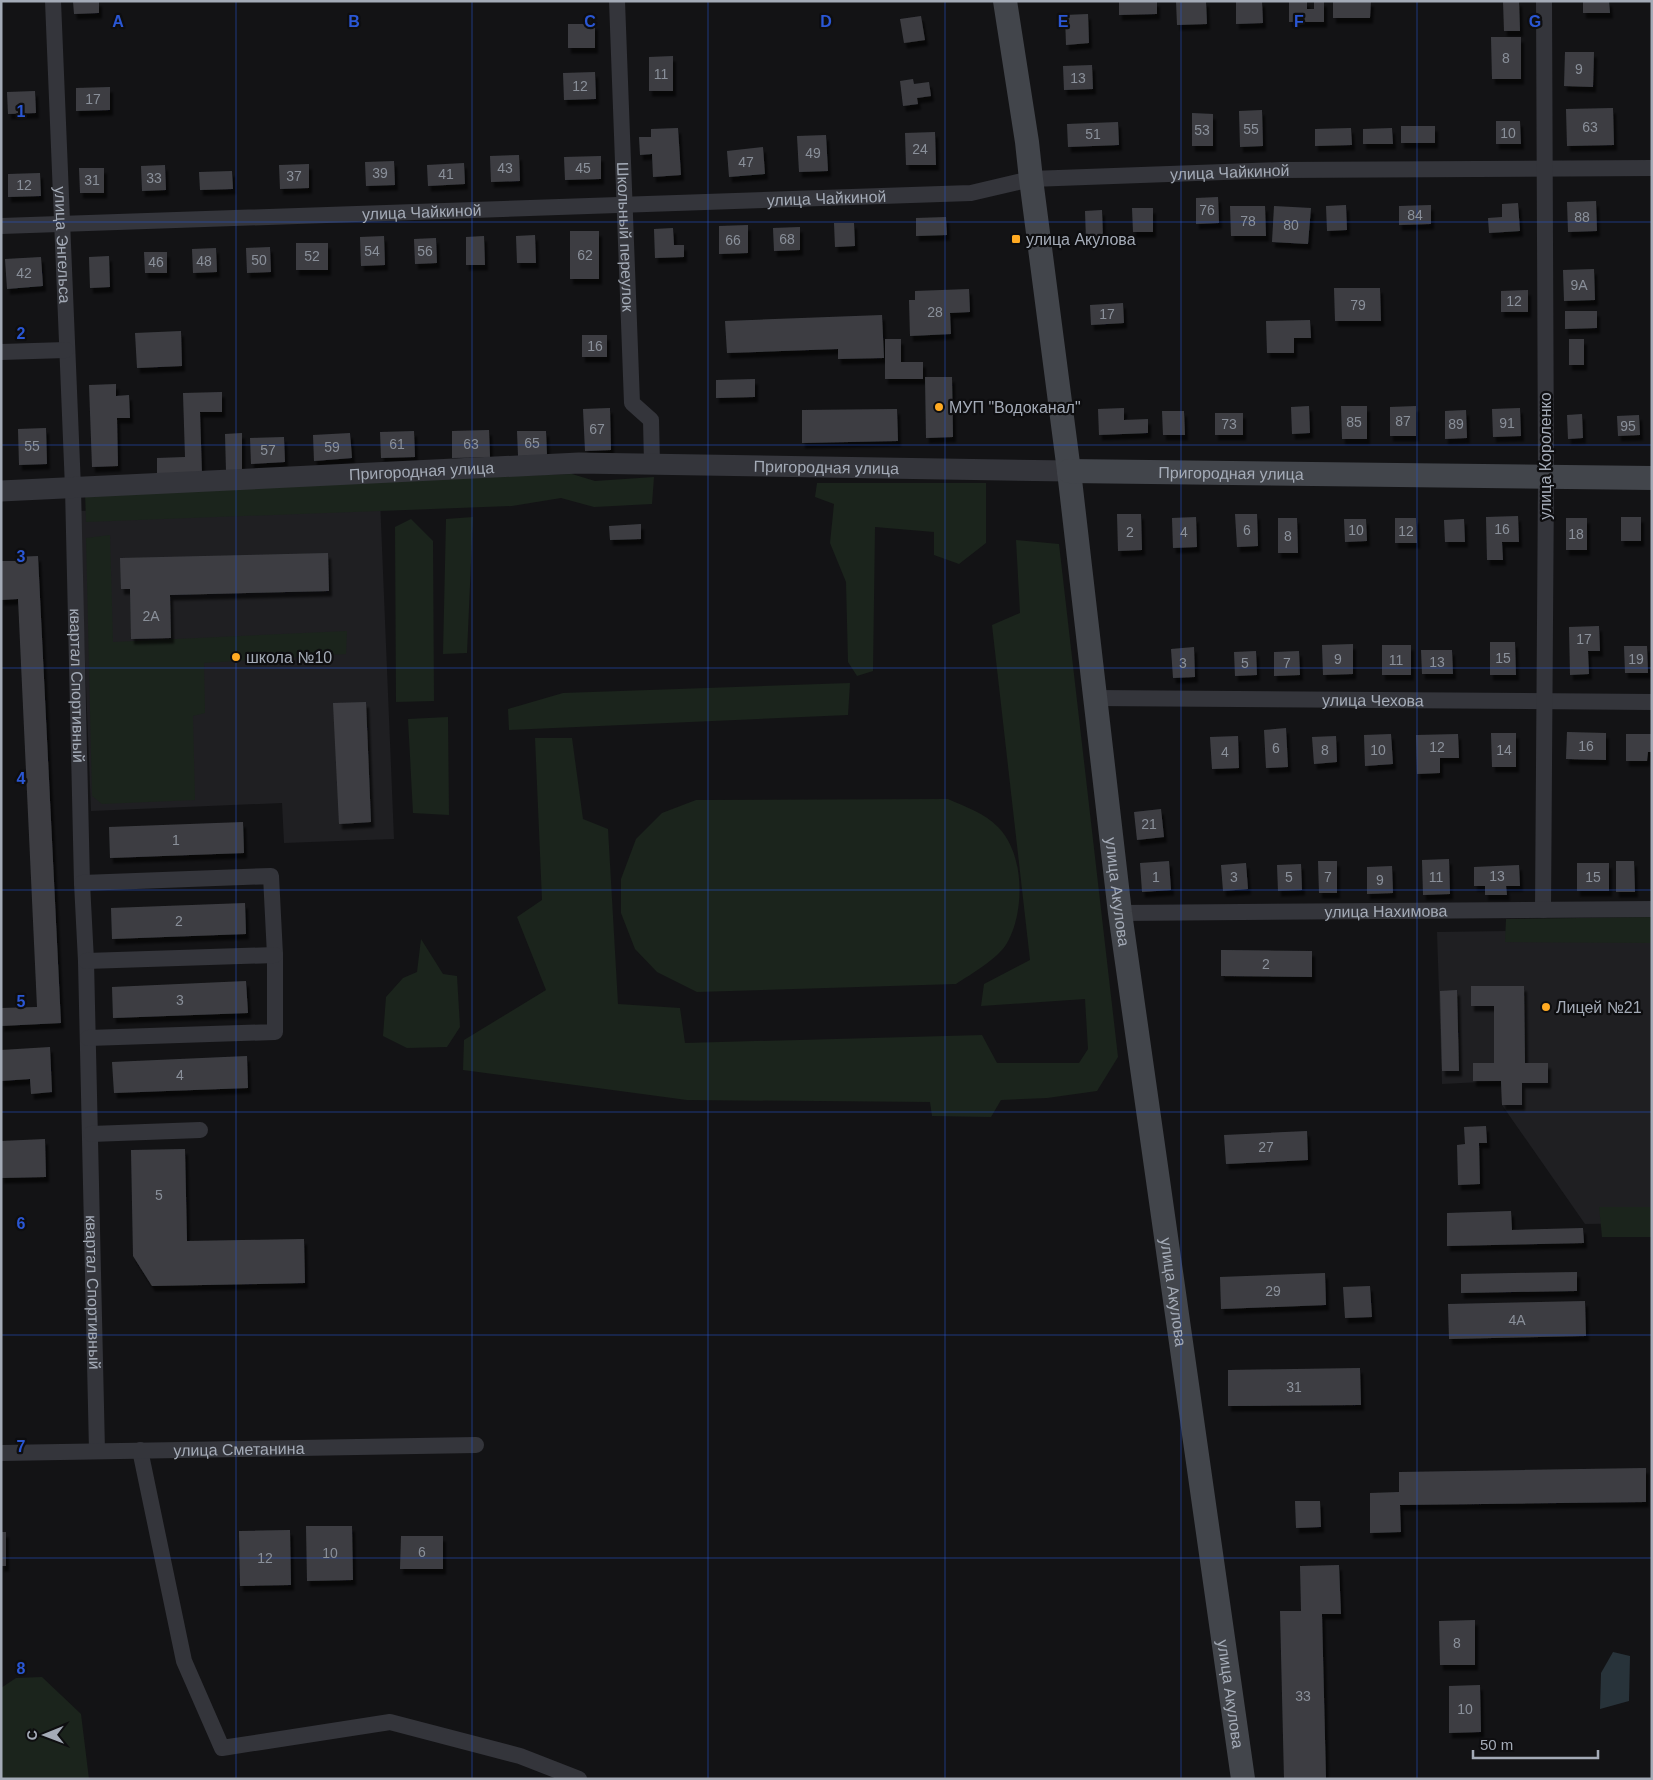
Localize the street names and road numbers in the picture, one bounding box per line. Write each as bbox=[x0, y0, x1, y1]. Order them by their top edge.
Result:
street label: Школьный переулок bbox=[614, 162, 637, 313]
street label: улица Чайкиной bbox=[1170, 162, 1290, 183]
street label: улица Энгельса bbox=[52, 186, 73, 304]
street label: улица Чайкиной bbox=[766, 188, 887, 209]
street label: улица Чайкиной bbox=[362, 202, 482, 223]
street label: улица Короленко bbox=[1537, 392, 1554, 520]
street label: Пригородная улица bbox=[753, 458, 899, 477]
street label: Пригородная улица bbox=[348, 459, 495, 483]
street label: Пригородная улица bbox=[1158, 464, 1304, 483]
street label: квартал Спортивный bbox=[67, 608, 87, 763]
street label: улица Чехова bbox=[1322, 692, 1424, 709]
street label: улица Акулова bbox=[1102, 836, 1133, 948]
street label: улица Нахимова bbox=[1324, 903, 1448, 920]
street label: квартал Спортивный bbox=[83, 1215, 103, 1370]
street label: улица Акулова bbox=[1157, 1236, 1189, 1348]
street label: улица Сметанина bbox=[173, 1440, 305, 1459]
street label: улица Акулова bbox=[1214, 1638, 1247, 1749]

